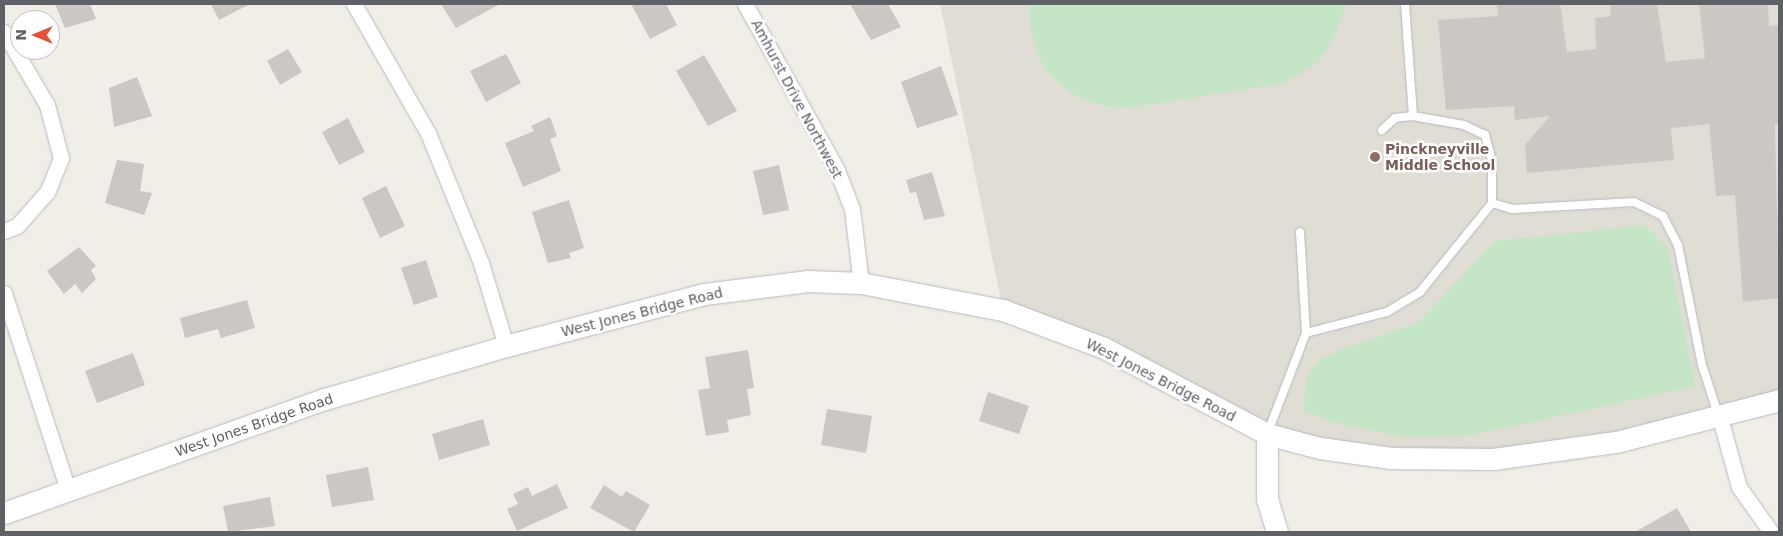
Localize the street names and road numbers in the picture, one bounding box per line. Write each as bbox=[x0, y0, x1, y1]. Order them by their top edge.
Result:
street label: Amhurst Drive Northwest bbox=[748, 17, 846, 181]
street label: West Jones Bridge Road bbox=[559, 284, 725, 340]
street label: West Jones Bridge Road bbox=[1083, 335, 1239, 425]
street label: West Jones Bridge Road bbox=[173, 390, 335, 460]

